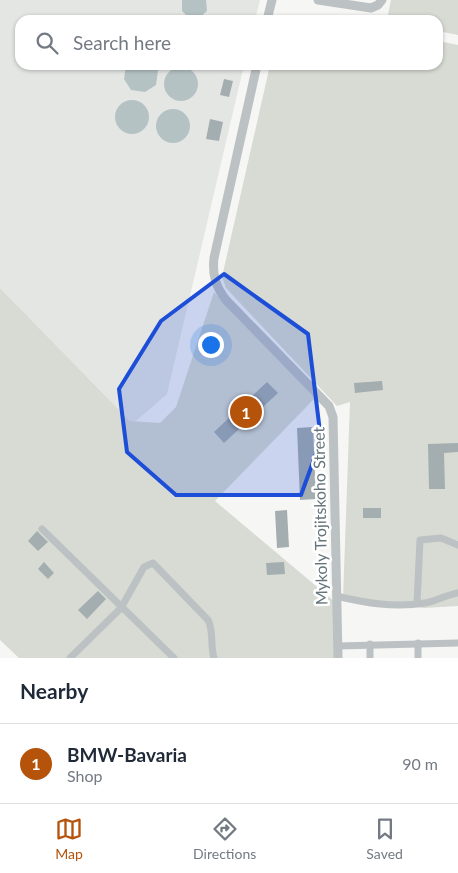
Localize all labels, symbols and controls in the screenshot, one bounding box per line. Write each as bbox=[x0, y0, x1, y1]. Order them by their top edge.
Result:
search box bbox=[15, 15, 443, 70]
icon: search bbox=[33, 29, 61, 57]
text: Search here bbox=[73, 31, 171, 54]
your location bbox=[198, 332, 224, 358]
pin: 1 bbox=[230, 393, 262, 431]
street label: Mykoly Trojitskoho Street bbox=[308, 426, 331, 605]
text: Nearby bbox=[20, 678, 88, 703]
text: BMW-Bavaria bbox=[67, 743, 187, 766]
text: 1 bbox=[31, 754, 41, 773]
text: 90 m bbox=[402, 754, 438, 773]
text: Shop bbox=[67, 766, 103, 785]
tab: Map bbox=[55, 815, 83, 862]
tab: Directions bbox=[193, 815, 256, 862]
tab: Saved bbox=[366, 815, 403, 862]

